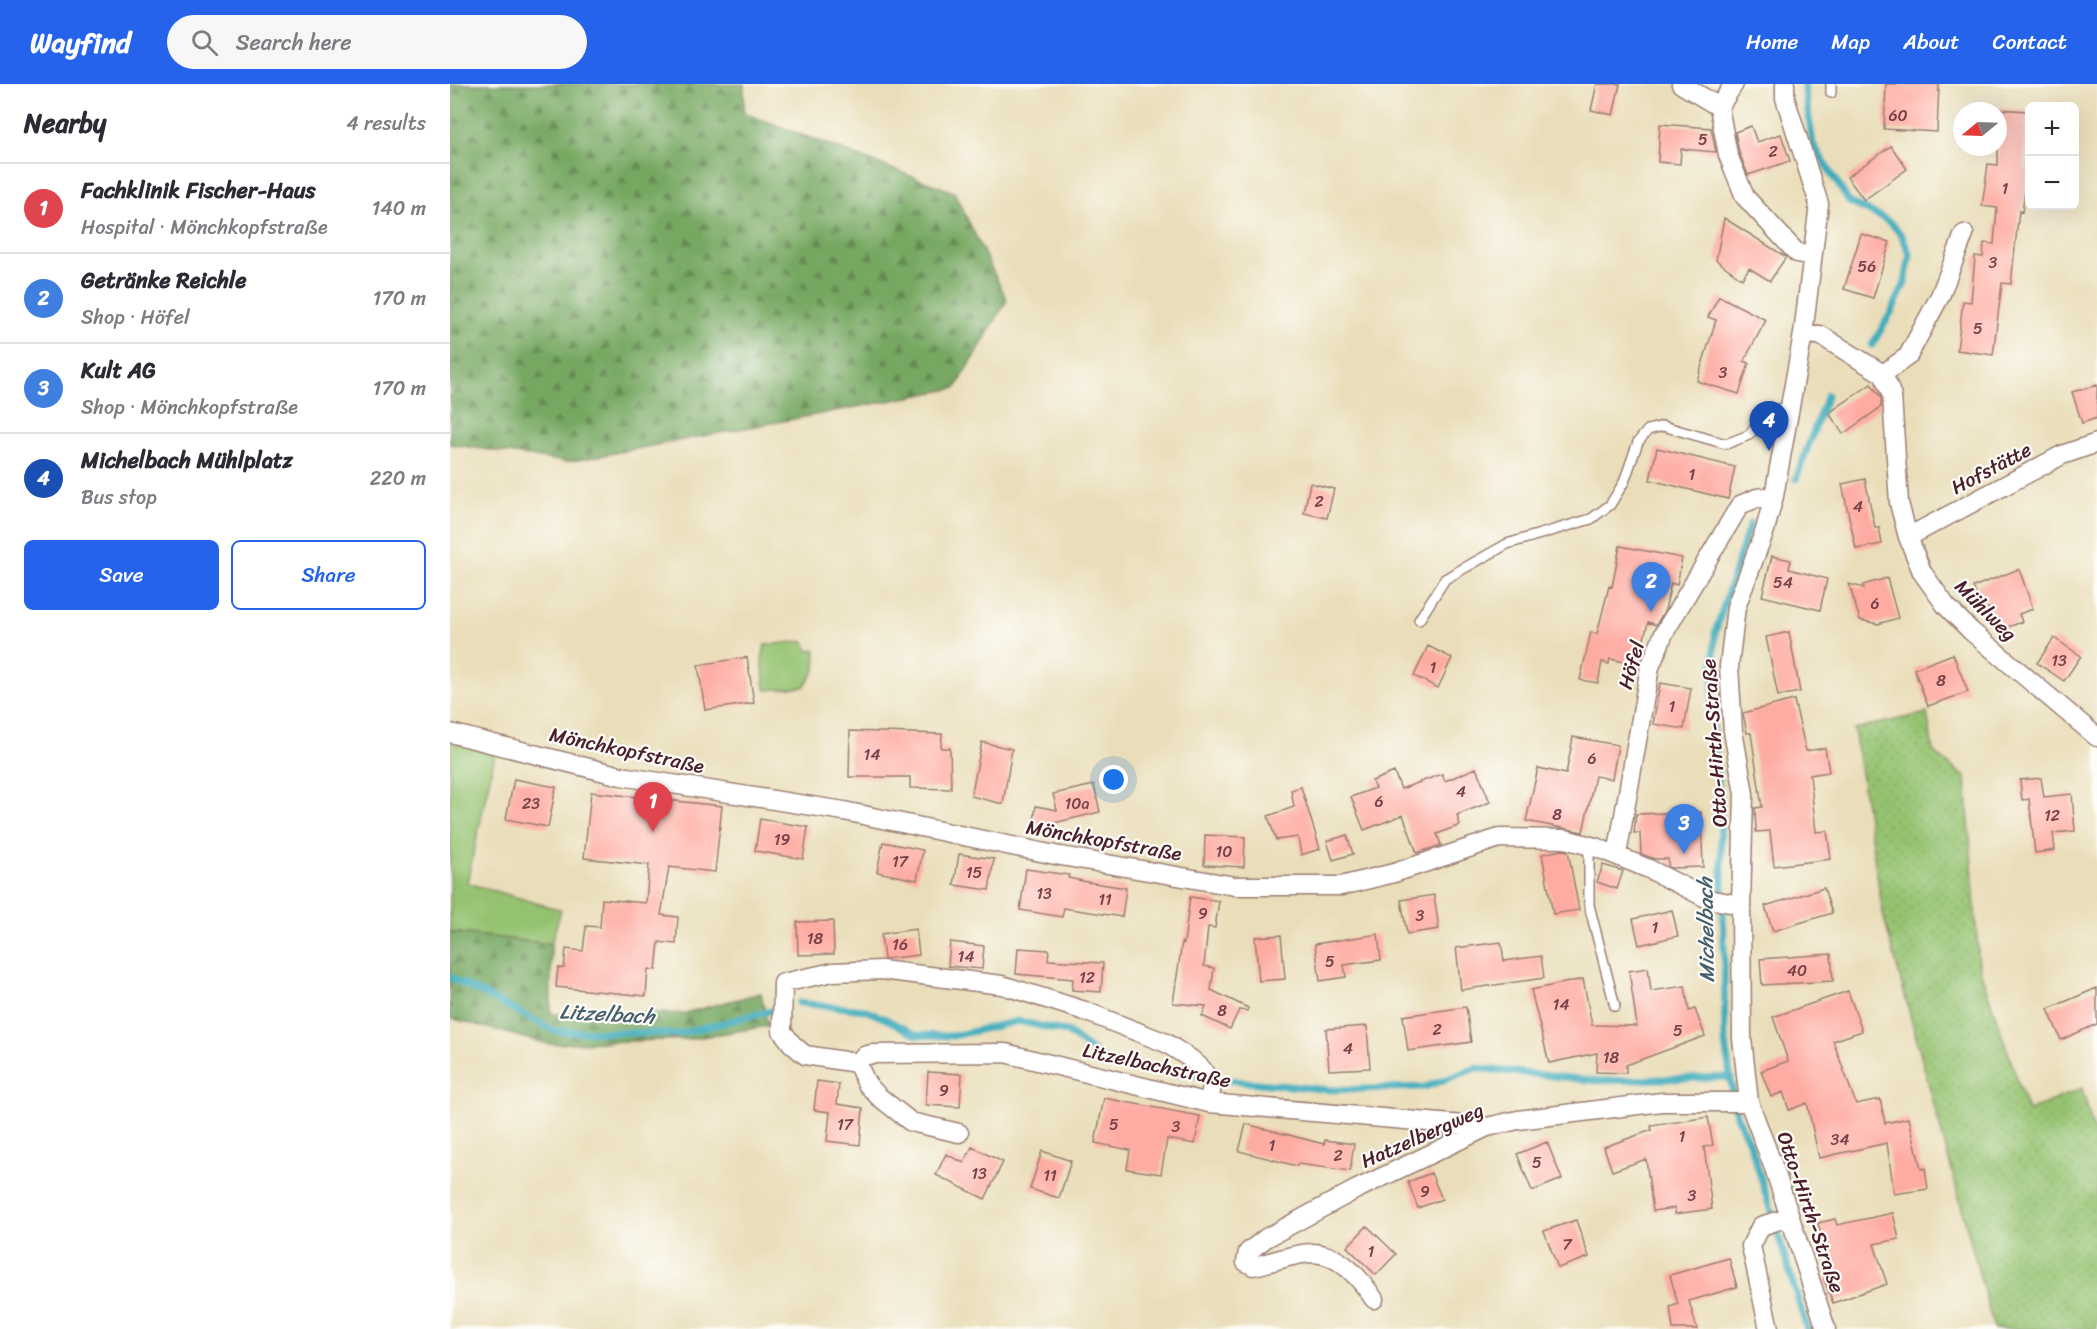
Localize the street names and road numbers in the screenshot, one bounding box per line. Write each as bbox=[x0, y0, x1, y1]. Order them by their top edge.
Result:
street label: Hofstätte bbox=[1944, 433, 2038, 504]
street label: Mühlweg bbox=[1946, 571, 2025, 650]
street label: Höfel bbox=[1608, 635, 1655, 694]
street label: Otto-Hirth-Straße bbox=[1691, 657, 1738, 828]
street label: Mönchkopfstraße bbox=[546, 717, 708, 784]
street label: Mönchkopfstraße bbox=[1023, 810, 1185, 871]
street label: Litzelbachstraße bbox=[1080, 1033, 1234, 1098]
street label: Hatzelbergweg bbox=[1355, 1093, 1489, 1178]
street label: Otto-Hirth-Straße bbox=[1766, 1127, 1855, 1298]

